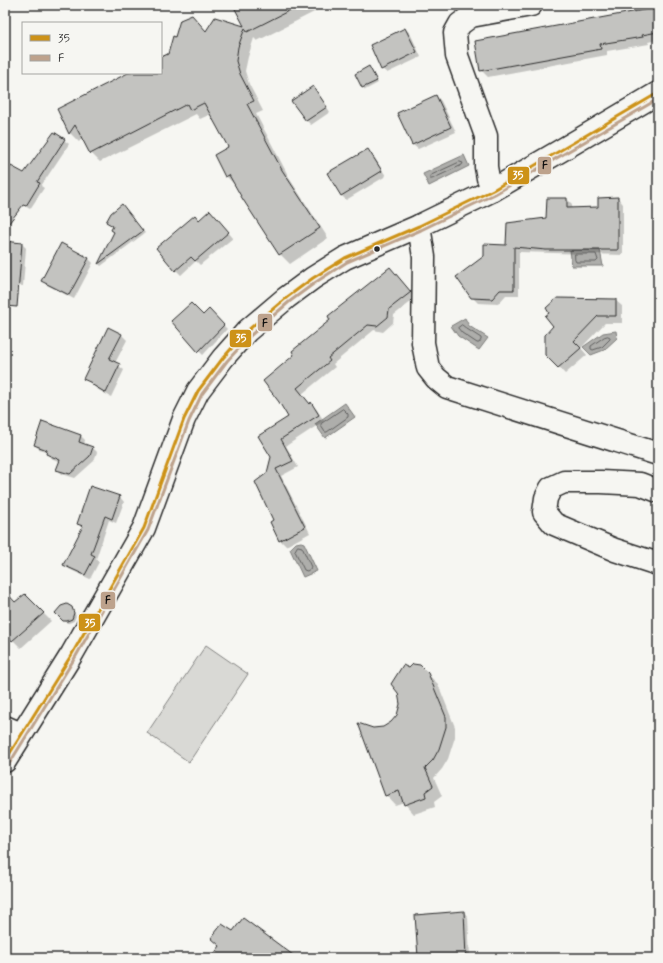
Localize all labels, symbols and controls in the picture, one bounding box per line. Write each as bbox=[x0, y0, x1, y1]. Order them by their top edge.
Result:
legend bbox=[22, 22, 162, 74]
text: 35 bbox=[58, 31, 70, 47]
text: F bbox=[58, 51, 64, 67]
line badge: F bbox=[537, 156, 552, 175]
text: F bbox=[542, 159, 548, 173]
line badge: 35 bbox=[507, 166, 530, 185]
text: 35 bbox=[513, 169, 524, 183]
unlabelled marker bbox=[372, 244, 382, 254]
line badge: F bbox=[257, 313, 273, 332]
text: F bbox=[262, 317, 268, 331]
line badge: 35 bbox=[229, 329, 252, 348]
text: 35 bbox=[236, 332, 247, 346]
line badge: F bbox=[100, 591, 116, 610]
text: F bbox=[105, 594, 111, 608]
line badge: 35 bbox=[78, 613, 101, 632]
text: 35 bbox=[85, 617, 96, 631]

